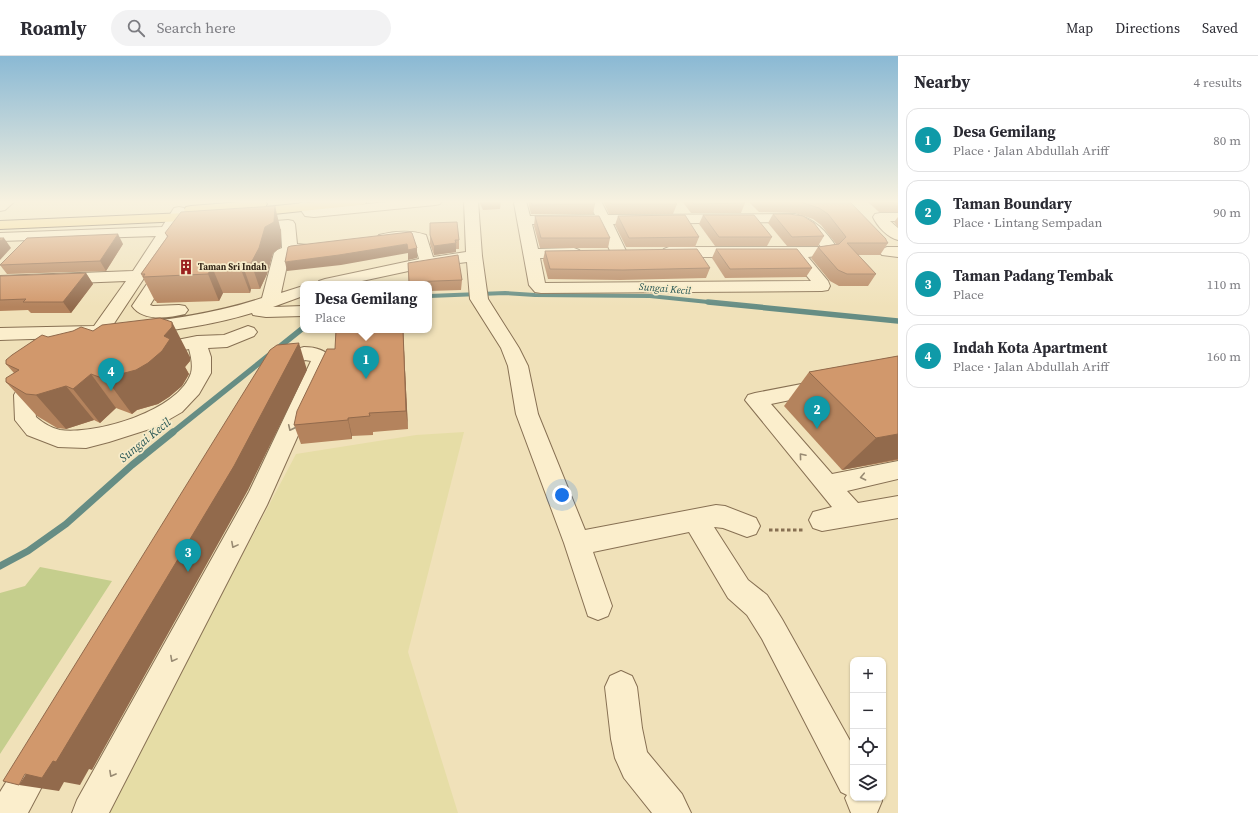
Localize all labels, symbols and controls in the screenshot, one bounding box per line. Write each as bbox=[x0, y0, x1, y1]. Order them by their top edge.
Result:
search box bbox=[111, 10, 391, 46]
text: Roamly bbox=[20, 15, 87, 41]
icon: search bbox=[125, 17, 147, 39]
text: Search here bbox=[157, 17, 236, 38]
text: Map bbox=[1066, 18, 1093, 38]
text: Directions bbox=[1115, 18, 1180, 38]
text: Saved bbox=[1202, 18, 1238, 38]
text: Nearby bbox=[914, 70, 970, 94]
text: 4 results bbox=[1194, 74, 1242, 91]
text: Desa Gemilang bbox=[953, 121, 1056, 142]
text: 1 bbox=[924, 132, 932, 149]
text: 80 m bbox=[1213, 132, 1241, 149]
text: Place · Jalan Abdullah Ariff bbox=[953, 142, 1109, 159]
text: Taman Boundary bbox=[953, 193, 1072, 214]
text: 2 bbox=[924, 204, 932, 221]
text: 90 m bbox=[1213, 204, 1241, 221]
text: Place · Lintang Sempadan bbox=[953, 214, 1102, 231]
building icon: Taman Sri Indah bbox=[177, 258, 195, 276]
place label: Taman Sri Indah bbox=[198, 261, 267, 273]
text: Taman Padang Tembak bbox=[953, 265, 1113, 286]
text: 3 bbox=[924, 276, 932, 293]
text: 110 m bbox=[1207, 276, 1241, 293]
water label: Sungai Kecil bbox=[639, 280, 692, 297]
popup bbox=[300, 281, 432, 333]
text: Place bbox=[953, 286, 984, 303]
text: Desa Gemilang bbox=[315, 288, 417, 309]
text: Place bbox=[315, 309, 346, 326]
text: Indah Kota Apartment bbox=[953, 337, 1107, 358]
pin: 1 bbox=[353, 346, 379, 379]
text: 4 bbox=[924, 348, 932, 365]
text: 160 m bbox=[1207, 348, 1241, 365]
pin: 4 bbox=[98, 358, 124, 391]
text: Place · Jalan Abdullah Ariff bbox=[953, 358, 1109, 375]
pin: 2 bbox=[804, 396, 830, 429]
water label: Sungai Kecil bbox=[116, 414, 175, 466]
one-way arrow bbox=[288, 424, 296, 431]
one-way arrow bbox=[799, 453, 806, 460]
one-way arrow bbox=[859, 473, 866, 481]
your location bbox=[552, 485, 572, 505]
pin: 3 bbox=[175, 539, 201, 572]
one-way arrow bbox=[231, 540, 238, 548]
one-way arrow bbox=[170, 655, 177, 663]
map controls bbox=[850, 657, 886, 801]
button: + bbox=[850, 657, 886, 693]
button: − bbox=[850, 693, 886, 729]
button: locate bbox=[850, 729, 886, 765]
button: layers bbox=[850, 765, 886, 801]
one-way arrow bbox=[109, 770, 116, 777]

